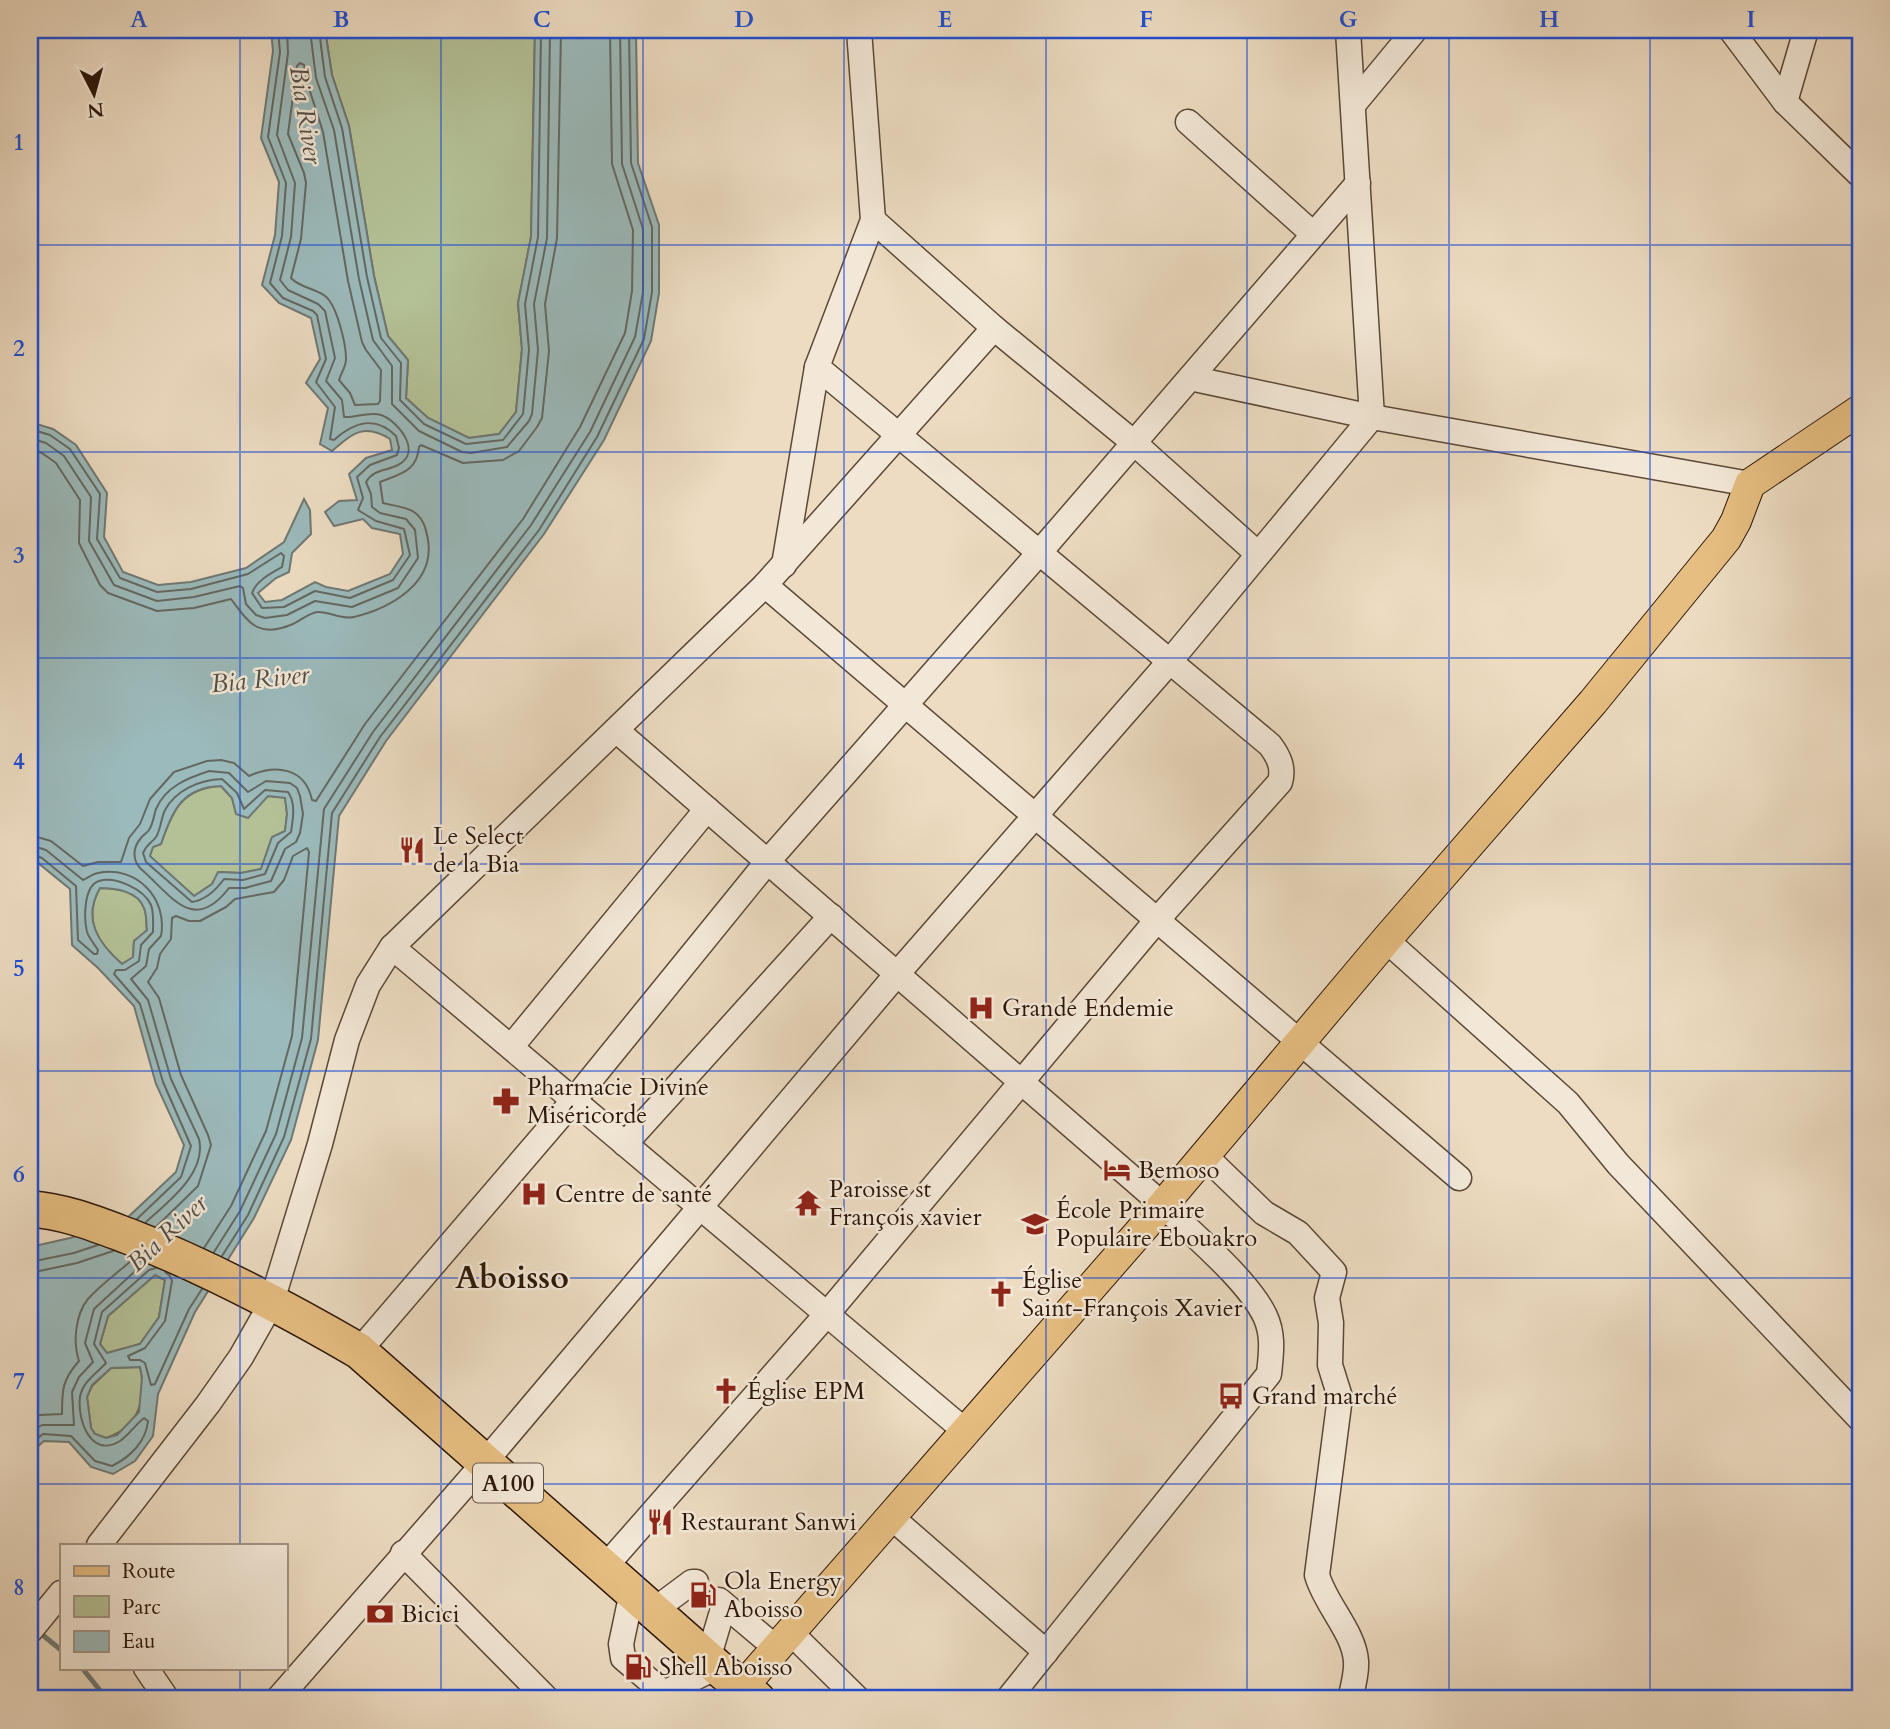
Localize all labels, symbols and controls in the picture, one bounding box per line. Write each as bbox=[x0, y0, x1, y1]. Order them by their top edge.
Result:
text: A bbox=[130, 4, 148, 35]
text: B bbox=[333, 4, 349, 35]
text: C bbox=[533, 4, 551, 35]
text: D bbox=[734, 4, 754, 35]
text: E bbox=[938, 4, 952, 35]
text: F bbox=[1139, 4, 1153, 35]
text: G bbox=[1339, 4, 1358, 35]
text: H bbox=[1539, 4, 1559, 35]
text: I bbox=[1747, 4, 1755, 35]
north arrow bbox=[60, 60, 130, 130]
water label: Bia River bbox=[281, 64, 331, 168]
text: N bbox=[86, 96, 105, 124]
text: 1 bbox=[13, 127, 25, 158]
text: 2 bbox=[13, 333, 25, 364]
text: 3 bbox=[13, 540, 25, 571]
water label: Bia River bbox=[209, 656, 312, 702]
text: 4 bbox=[13, 746, 25, 777]
place label: Le Select de la Bia bbox=[433, 820, 524, 881]
restaurant icon: Le Select de la Bia bbox=[397, 835, 427, 865]
text: 5 bbox=[13, 953, 25, 984]
place label: Grande Endemie bbox=[1002, 992, 1174, 1025]
hospital icon: Grande Endemie bbox=[966, 993, 996, 1023]
place label: Pharmacie Divine Miséricorde bbox=[527, 1071, 709, 1132]
pharmacy icon: Pharmacie Divine Miséricorde bbox=[491, 1086, 521, 1116]
place label: Bemoso bbox=[1138, 1154, 1220, 1187]
hotel icon: Bemoso bbox=[1102, 1155, 1132, 1185]
text: 6 bbox=[13, 1159, 25, 1190]
place label: Paroisse st François xavier bbox=[829, 1173, 982, 1234]
place label: Centre de santé bbox=[555, 1178, 712, 1211]
hospital icon: Centre de santé bbox=[519, 1179, 549, 1209]
water label: Bia River bbox=[119, 1186, 216, 1279]
temple icon: Paroisse st François xavier bbox=[793, 1188, 823, 1218]
place label: École Primaire Populaire Ebouakro bbox=[1056, 1194, 1257, 1255]
school or university icon: École Primaire Populaire Ebouakro bbox=[1020, 1209, 1050, 1239]
district label: Aboisso bbox=[455, 1256, 569, 1300]
place label: Église Saint-François Xavier bbox=[1022, 1264, 1243, 1325]
church icon: Église Saint-François Xavier bbox=[986, 1279, 1016, 1309]
text: 7 bbox=[13, 1366, 25, 1397]
place label: Église EPM bbox=[747, 1375, 865, 1408]
church icon: Église EPM bbox=[711, 1376, 741, 1406]
place label: Grand marché bbox=[1252, 1380, 1397, 1413]
bus stop icon: Grand marché bbox=[1216, 1381, 1246, 1411]
road number: A100 bbox=[473, 1464, 543, 1502]
place label: Restaurant Sanwi bbox=[681, 1506, 857, 1539]
restaurant icon: Restaurant Sanwi bbox=[645, 1507, 675, 1537]
legend bbox=[60, 1544, 287, 1670]
text: Route bbox=[122, 1557, 176, 1586]
place label: Ola Energy Aboisso bbox=[724, 1565, 842, 1626]
text: 8 bbox=[13, 1572, 25, 1603]
fuel station icon: Ola Energy Aboisso bbox=[688, 1580, 718, 1610]
text: Parc bbox=[122, 1593, 161, 1622]
place label: Bicici bbox=[401, 1598, 460, 1631]
bank icon: Bicici bbox=[365, 1599, 395, 1629]
text: Eau bbox=[122, 1627, 156, 1656]
place label: Shell Aboisso bbox=[659, 1651, 792, 1684]
fuel station icon: Shell Aboisso bbox=[623, 1652, 653, 1682]

